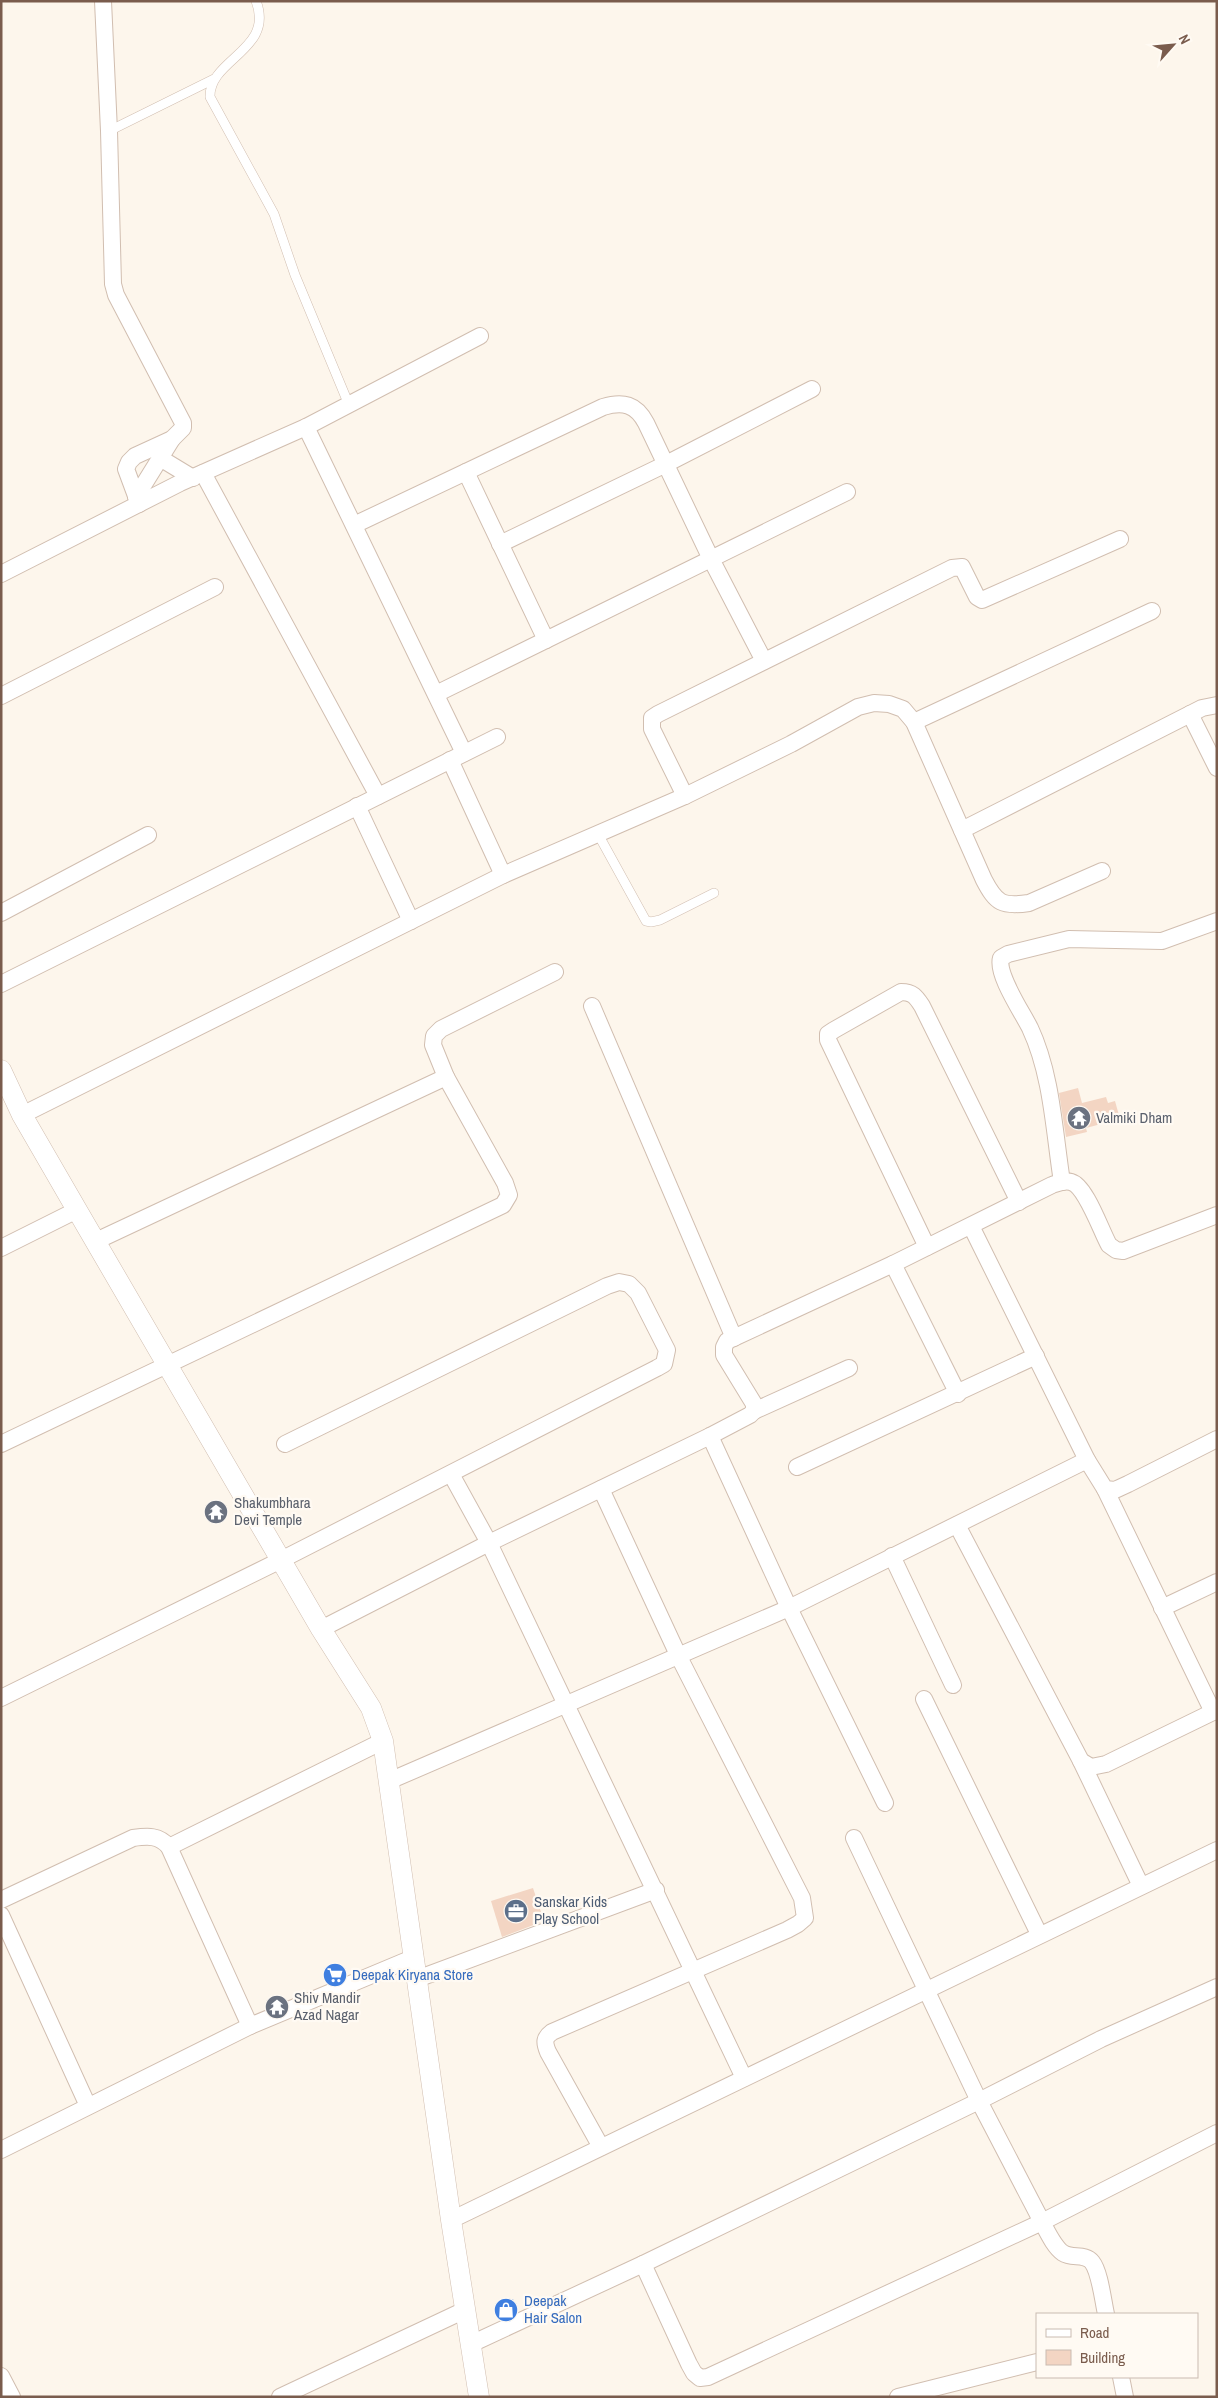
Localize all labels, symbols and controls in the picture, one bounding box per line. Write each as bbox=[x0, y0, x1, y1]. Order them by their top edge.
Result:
north arrow bbox=[1148, 20, 1198, 70]
text: N bbox=[1175, 31, 1194, 47]
temple icon: Valmiki Dham bbox=[1066, 1105, 1092, 1131]
place label: Valmiki Dham bbox=[1096, 1107, 1172, 1128]
place label: Shakumbhara Devi Temple bbox=[234, 1492, 311, 1530]
temple icon: Shakumbhara Devi Temple bbox=[203, 1499, 229, 1525]
place label: Sanskar Kids Play School bbox=[534, 1891, 607, 1929]
office icon: Sanskar Kids Play School bbox=[503, 1898, 529, 1924]
supermarket icon: Deepak Kiryana Store bbox=[322, 1962, 348, 1988]
place label: Deepak Kiryana Store bbox=[352, 1964, 473, 1985]
place label: Shiv Mandir Azad Nagar bbox=[293, 1987, 360, 2025]
temple icon: Shiv Mandir Azad Nagar bbox=[264, 1994, 290, 2020]
place label: Deepak Hair Salon bbox=[524, 2290, 582, 2328]
shop icon: Deepak Hair Salon bbox=[493, 2297, 519, 2323]
legend bbox=[1036, 2313, 1198, 2378]
text: Road bbox=[1080, 2322, 1109, 2343]
text: Building bbox=[1080, 2347, 1125, 2368]

